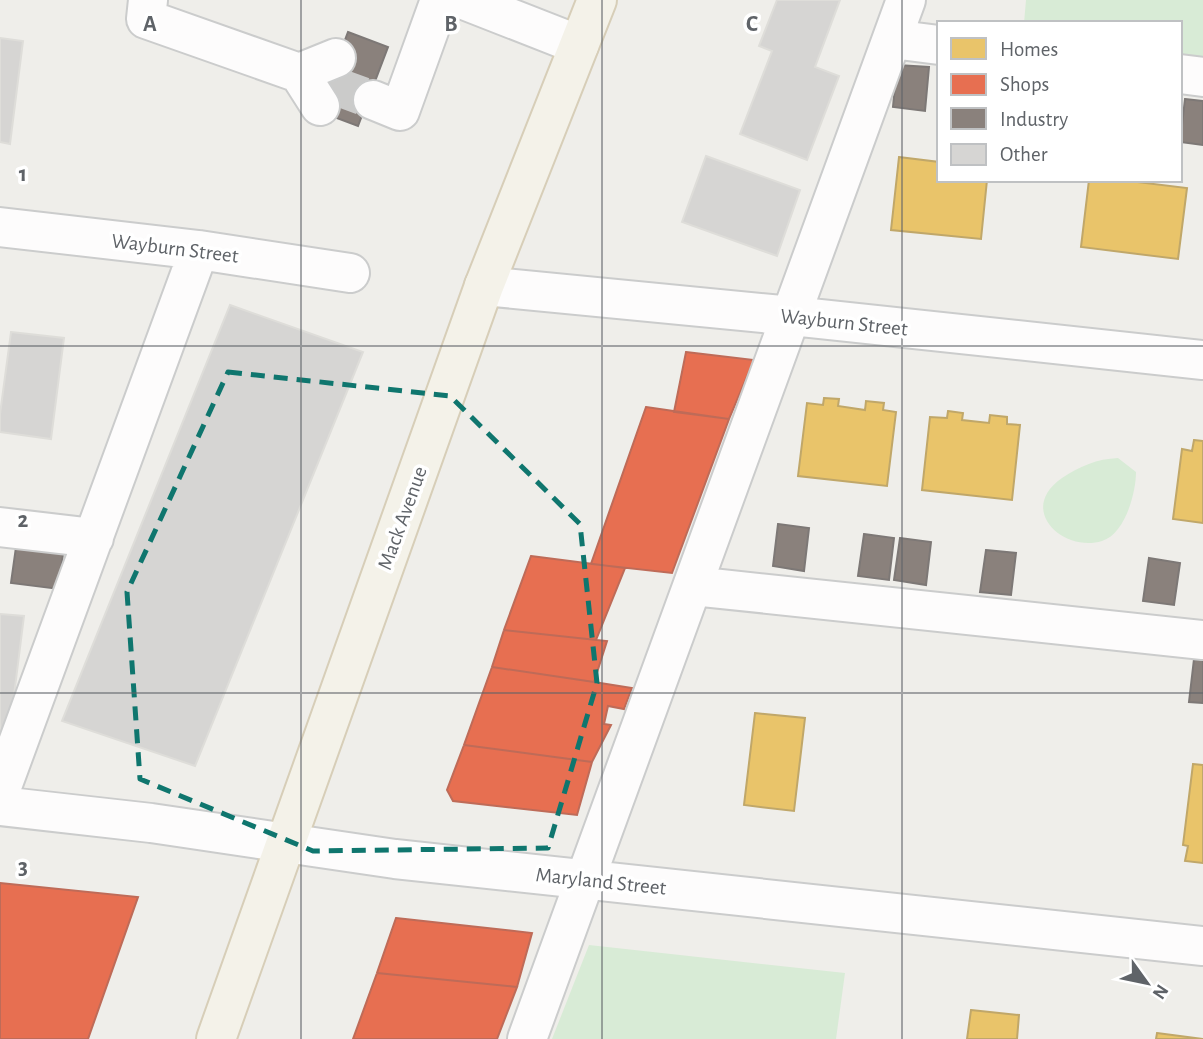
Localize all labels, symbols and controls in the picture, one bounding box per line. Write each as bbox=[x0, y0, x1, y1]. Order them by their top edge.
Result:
text: A bbox=[143, 13, 157, 36]
text: B bbox=[444, 13, 458, 36]
text: C bbox=[746, 13, 758, 36]
legend bbox=[937, 21, 1182, 182]
text: Homes bbox=[1000, 39, 1058, 60]
text: Shops bbox=[1000, 74, 1049, 95]
text: Industry bbox=[1000, 109, 1068, 130]
text: Other bbox=[1000, 144, 1048, 165]
text: 1 bbox=[19, 163, 27, 186]
street label: Wayburn Street bbox=[110, 230, 240, 267]
street label: Wayburn Street bbox=[779, 305, 909, 340]
street label: Mack Avenue bbox=[374, 464, 431, 573]
text: 2 bbox=[18, 509, 29, 532]
text: 3 bbox=[18, 856, 28, 879]
street label: Maryland Street bbox=[535, 864, 668, 899]
north arrow bbox=[1112, 948, 1182, 1018]
text: N bbox=[1148, 981, 1172, 1002]

